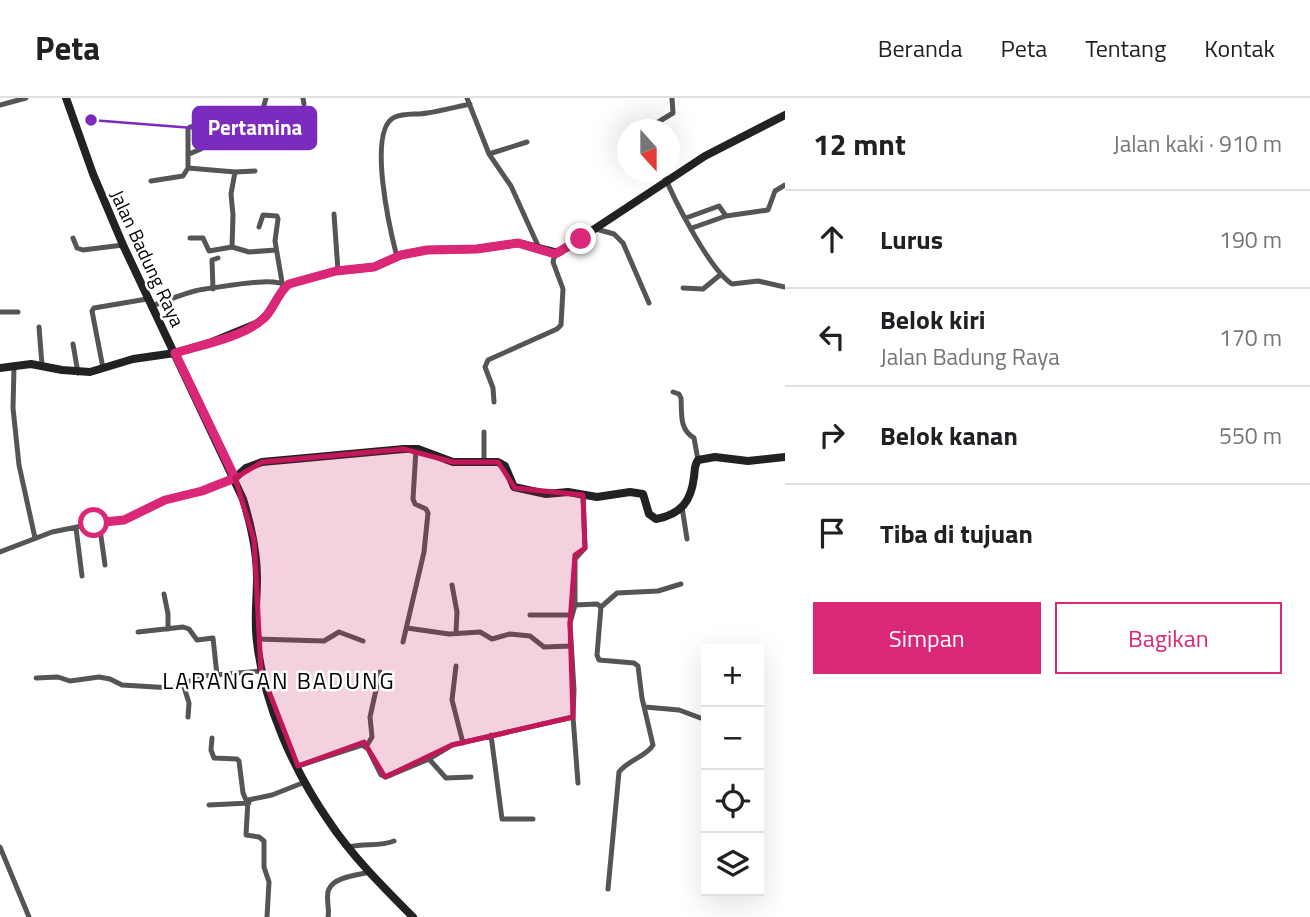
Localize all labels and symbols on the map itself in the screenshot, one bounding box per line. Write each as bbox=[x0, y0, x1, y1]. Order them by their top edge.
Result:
callout: Pertamina bbox=[193, 107, 316, 149]
text: Pertamina bbox=[208, 111, 303, 143]
north arrow bbox=[617, 119, 680, 182]
street label: Jalan Badung Raya bbox=[103, 185, 193, 332]
route end bbox=[565, 223, 596, 254]
route start bbox=[78, 507, 109, 538]
district label: LARANGAN BADUNG bbox=[162, 663, 396, 698]

